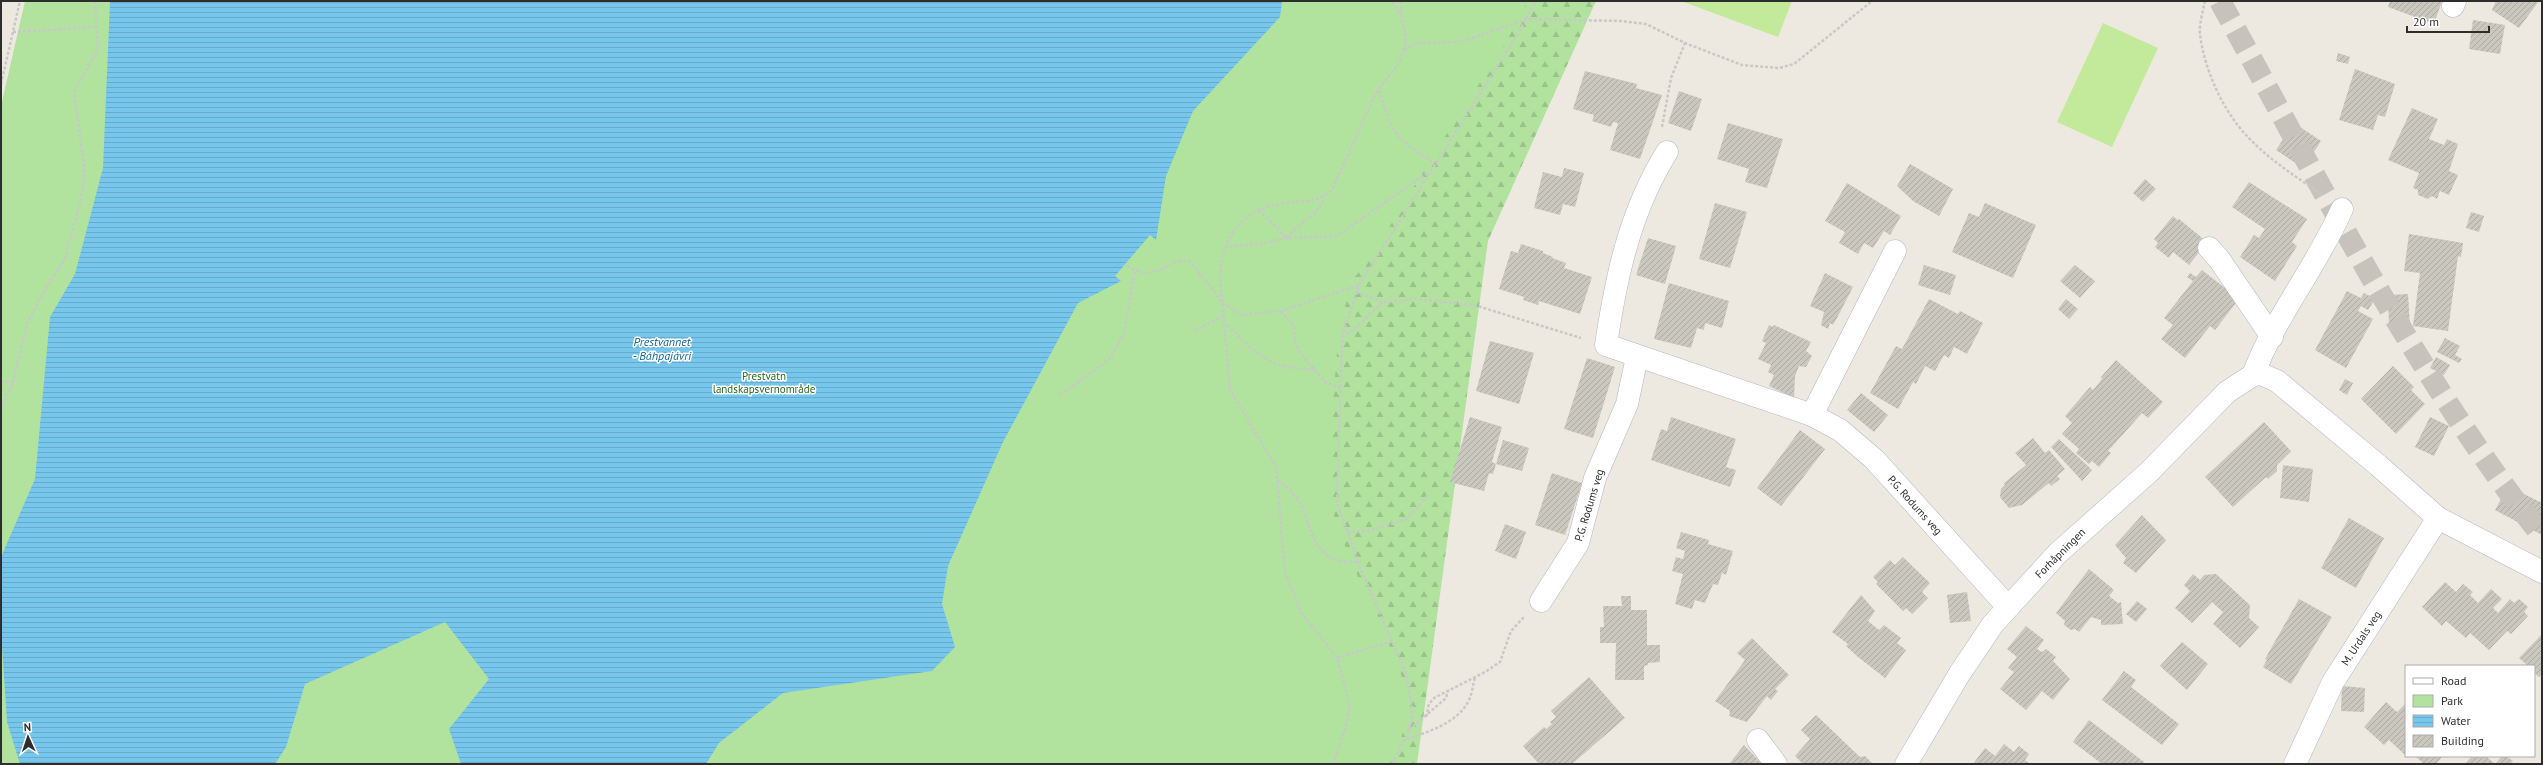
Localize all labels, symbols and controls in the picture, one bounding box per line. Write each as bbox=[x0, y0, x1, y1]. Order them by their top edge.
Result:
scale bar bbox=[2407, 8, 2489, 34]
text: 20 m bbox=[2413, 14, 2439, 29]
water label: Prestvannet - Báhpajávri bbox=[633, 334, 692, 363]
park label: Prestvatn landskapsvernområde bbox=[713, 369, 816, 396]
street label: P.G. Rodums veg bbox=[1571, 467, 1607, 543]
street label: P.G. Rodums veg bbox=[1885, 472, 1945, 538]
street label: Forhåpningen bbox=[2032, 525, 2088, 581]
street label: M. Urdals veg bbox=[2338, 608, 2384, 668]
legend bbox=[2405, 665, 2535, 757]
text: Road bbox=[2441, 673, 2466, 688]
text: Park bbox=[2441, 693, 2463, 708]
text: Water bbox=[2441, 713, 2471, 728]
north arrow bbox=[8, 717, 48, 757]
text: N bbox=[23, 720, 31, 734]
text: Building bbox=[2441, 733, 2484, 748]

